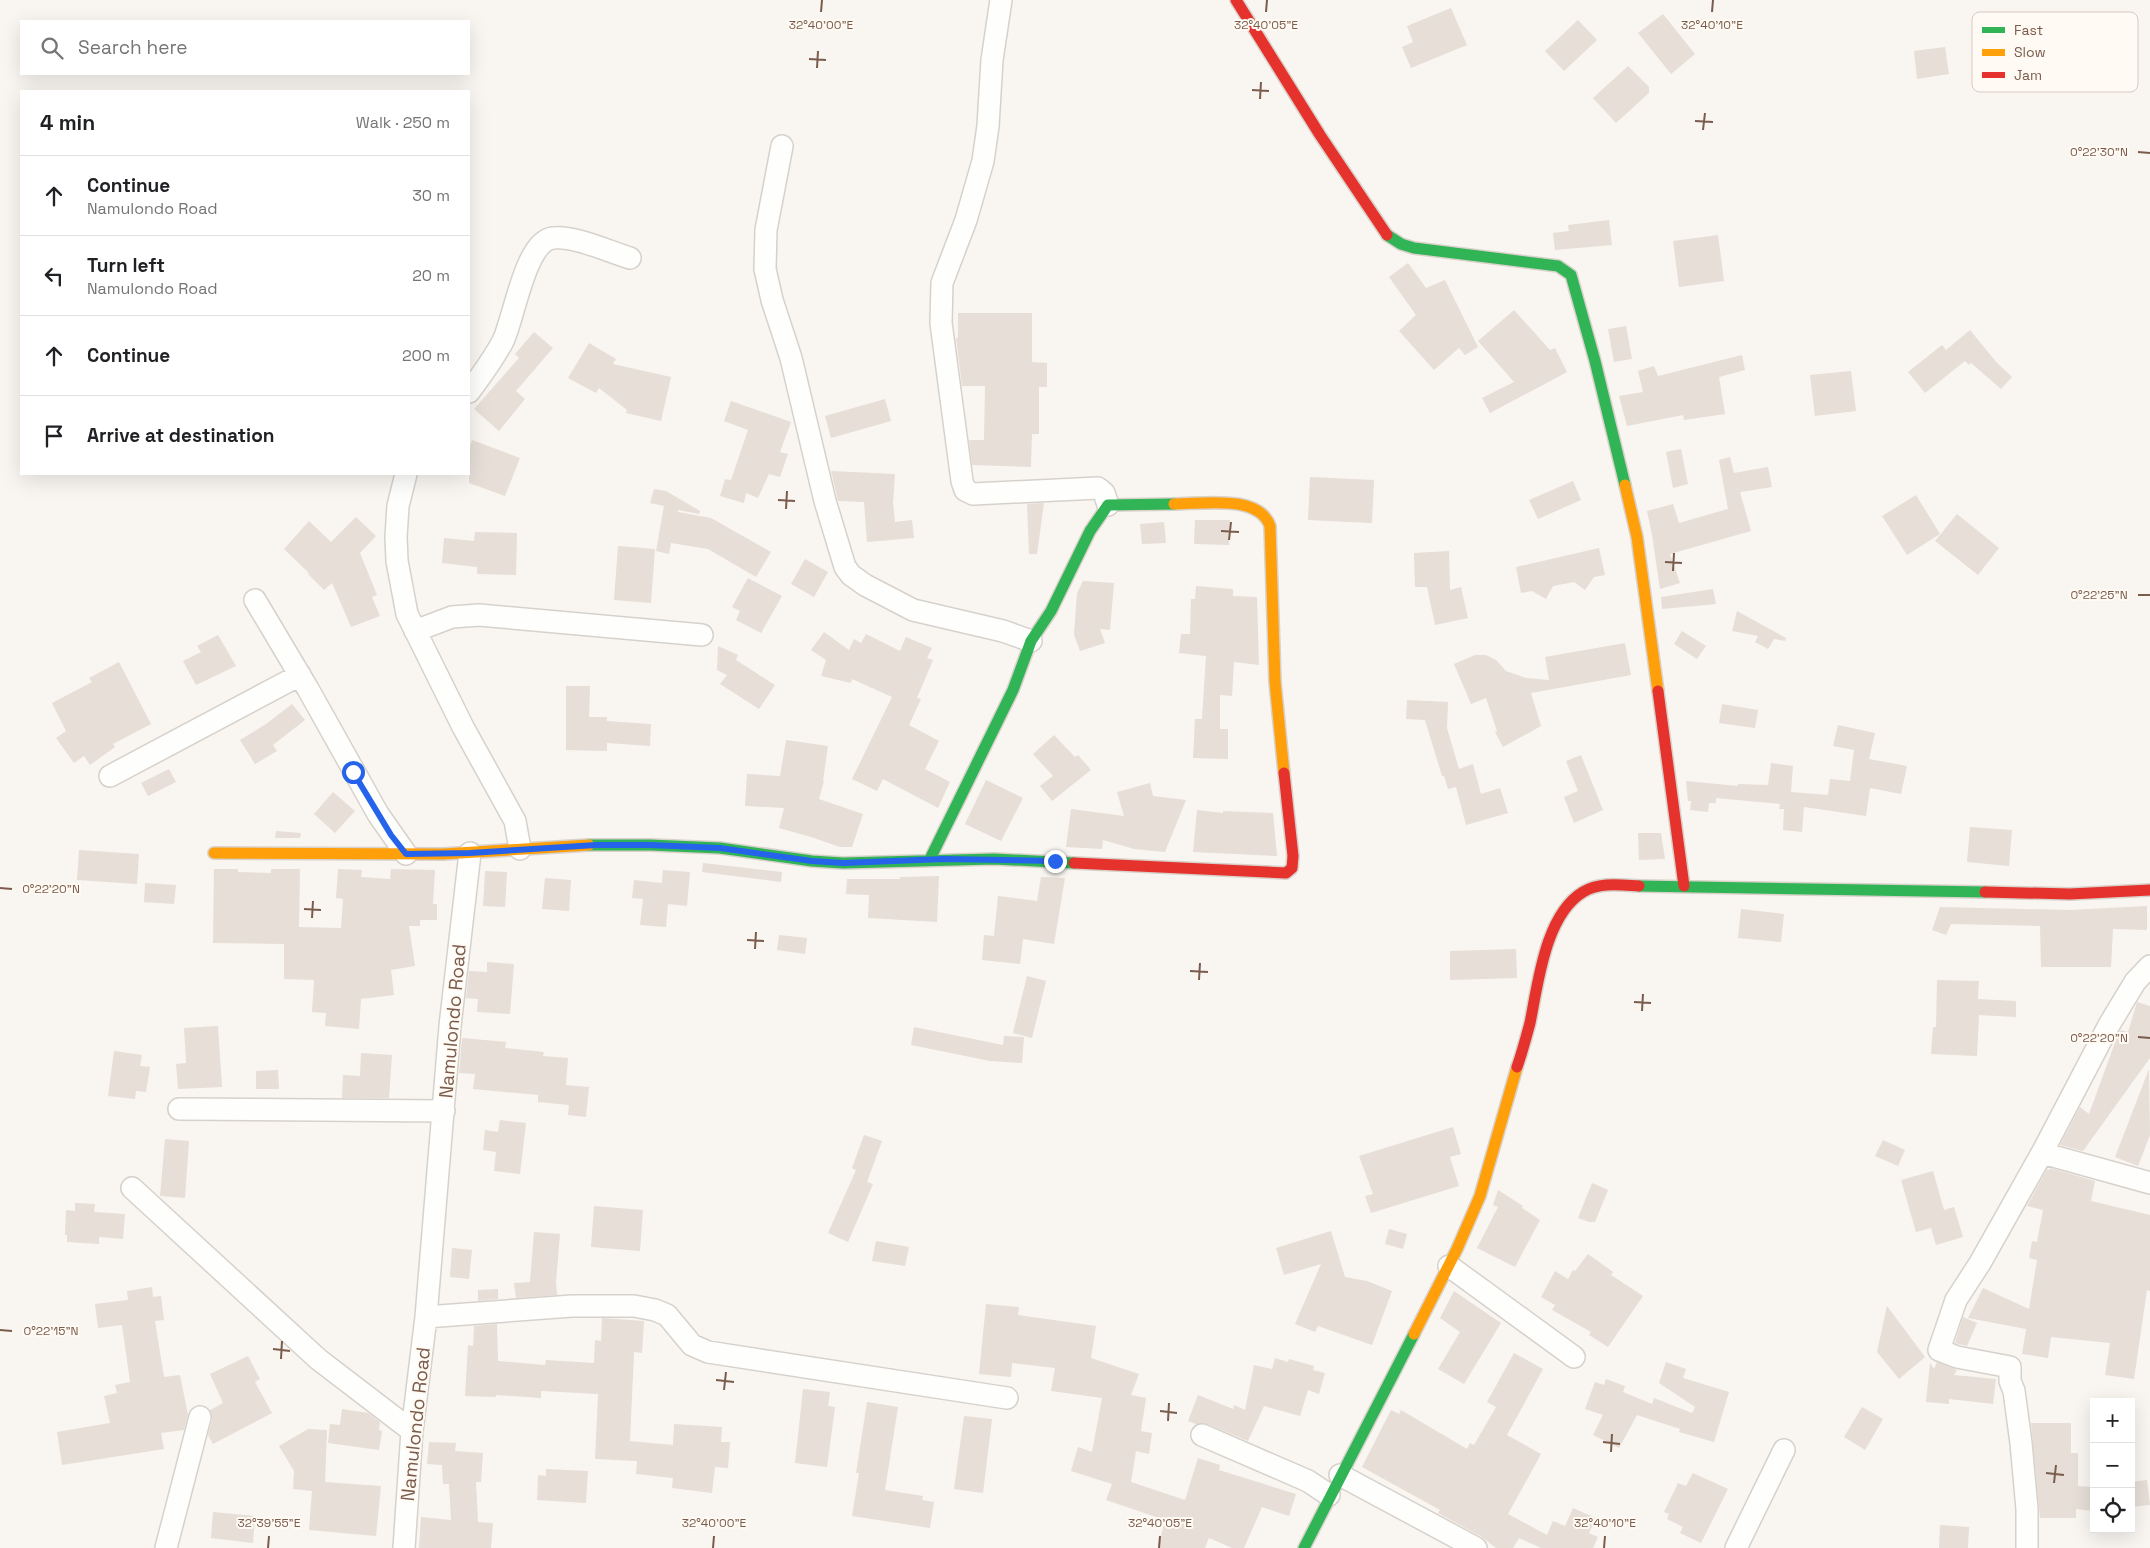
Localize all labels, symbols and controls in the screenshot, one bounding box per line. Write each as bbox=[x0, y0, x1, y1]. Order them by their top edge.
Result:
legend bbox=[1972, 12, 2138, 92]
text: 32°40'00"E bbox=[789, 17, 853, 33]
text: 32°40'05"E bbox=[1234, 17, 1298, 33]
text: 32°40'10"E bbox=[1681, 17, 1743, 33]
search box bbox=[20, 20, 470, 75]
text: Fast bbox=[2014, 21, 2043, 39]
icon: search bbox=[38, 34, 66, 62]
text: Search here bbox=[78, 35, 188, 60]
text: Slow bbox=[2014, 43, 2046, 61]
text: Jam bbox=[2014, 66, 2042, 84]
text: 4 min bbox=[40, 109, 95, 136]
text: Walk · 250 m bbox=[356, 112, 450, 133]
text: 0°22'30"N bbox=[2070, 144, 2128, 160]
text: Continue bbox=[87, 173, 170, 198]
icon: ahead bbox=[40, 182, 68, 210]
text: 30 m bbox=[412, 185, 450, 206]
text: Namulondo Road bbox=[87, 198, 217, 219]
text: Turn left bbox=[87, 253, 165, 278]
icon: left bbox=[40, 262, 68, 290]
text: 20 m bbox=[412, 265, 450, 286]
text: Namulondo Road bbox=[87, 278, 217, 299]
icon: ahead bbox=[40, 342, 68, 370]
text: Continue bbox=[87, 343, 170, 368]
text: 200 m bbox=[402, 345, 450, 366]
icon: arrive bbox=[40, 422, 68, 450]
text: Arrive at destination bbox=[87, 423, 275, 448]
text: 0°22'25"N bbox=[2070, 587, 2128, 603]
route start bbox=[342, 761, 365, 784]
route end bbox=[1044, 850, 1067, 873]
text: 0°22'20"N bbox=[22, 881, 80, 897]
street label: Namulondo Road bbox=[433, 943, 472, 1099]
text: 0°22'20"N bbox=[2070, 1030, 2128, 1046]
text: 0°22'15"N bbox=[23, 1323, 79, 1339]
street label: Namulondo Road bbox=[395, 1346, 436, 1502]
map controls bbox=[2090, 1398, 2135, 1533]
button: + bbox=[2090, 1398, 2135, 1443]
button: − bbox=[2090, 1443, 2135, 1488]
button: locate bbox=[2090, 1488, 2135, 1533]
text: 32°39'55"E bbox=[238, 1515, 301, 1531]
text: 32°40'00"E bbox=[682, 1515, 746, 1531]
text: 32°40'05"E bbox=[1128, 1515, 1192, 1531]
text: 32°40'10"E bbox=[1574, 1515, 1636, 1531]

